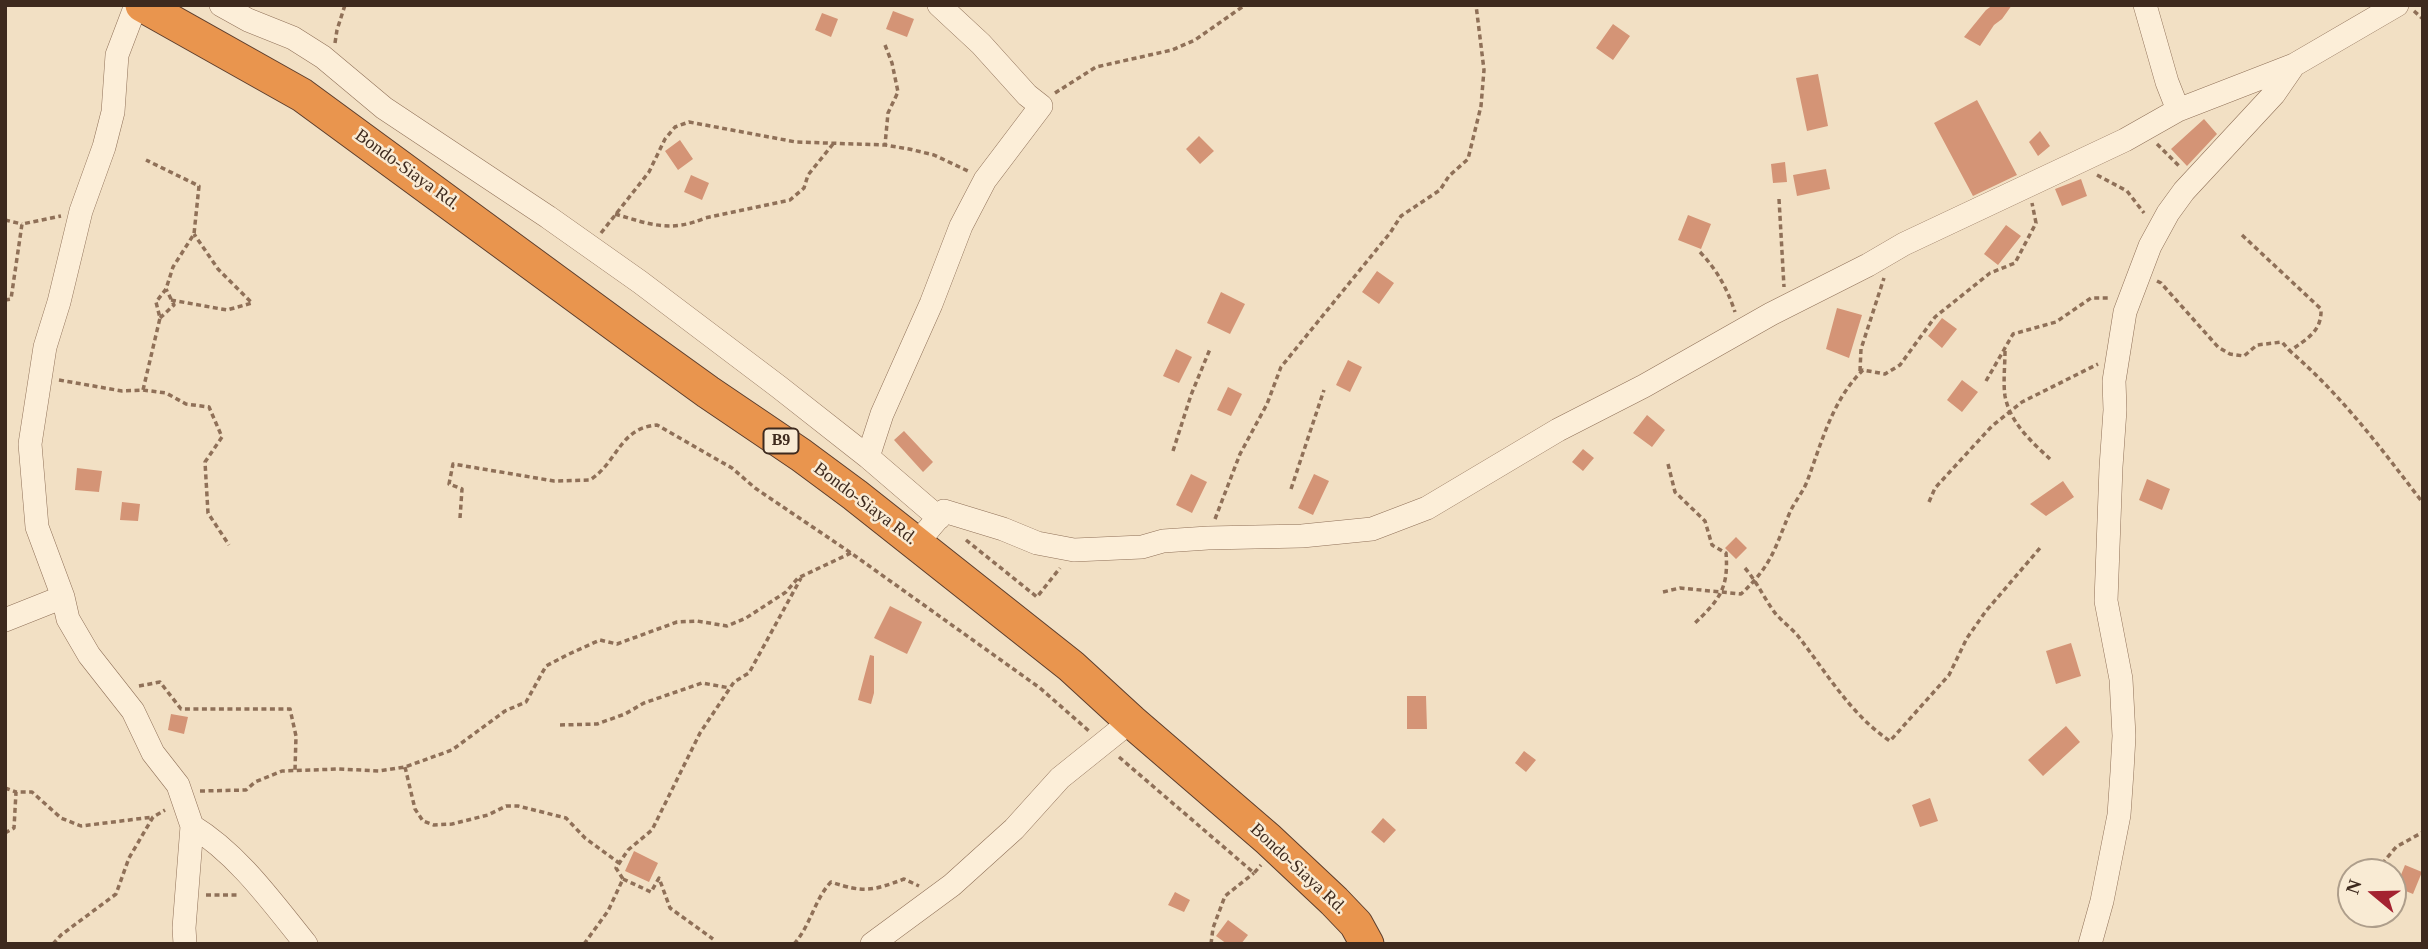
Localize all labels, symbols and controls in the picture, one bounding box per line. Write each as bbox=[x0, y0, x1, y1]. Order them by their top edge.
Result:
street label: Bondo-Siaya Rd. bbox=[350, 125, 464, 215]
road number: B9 bbox=[764, 428, 798, 454]
street label: Bondo-Siaya Rd. bbox=[809, 458, 921, 550]
street label: Bondo-Siaya Rd. bbox=[1245, 819, 1351, 919]
north arrow bbox=[2337, 858, 2407, 928]
text: N bbox=[2341, 877, 2366, 897]

